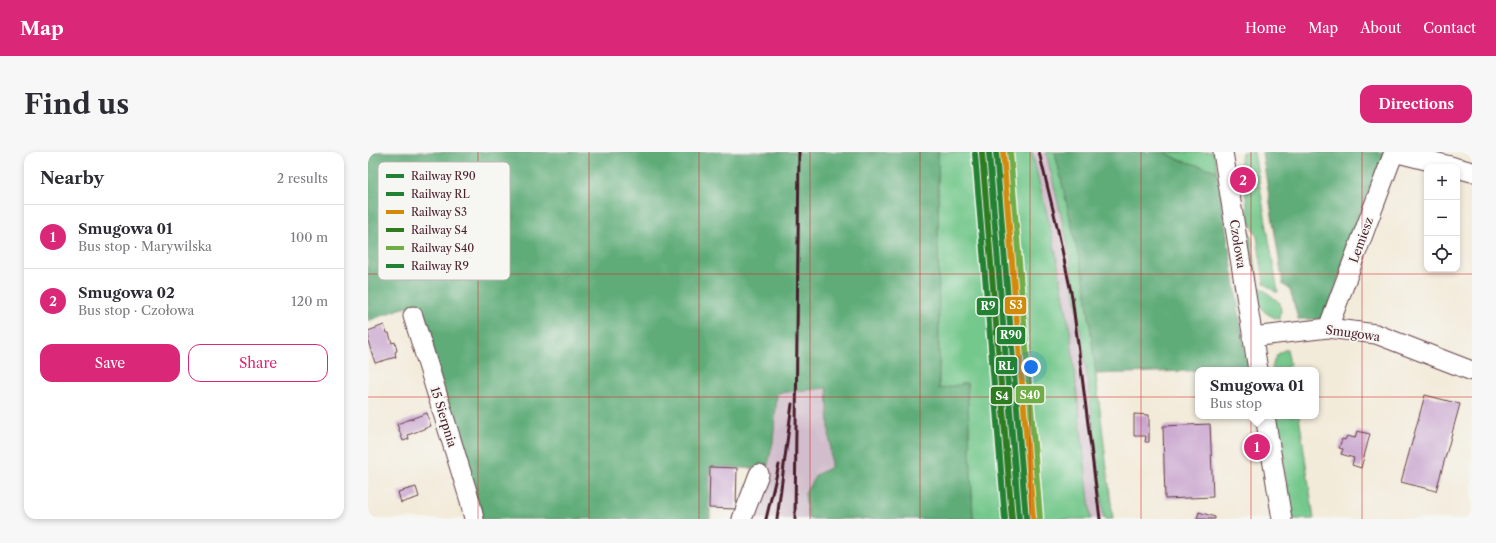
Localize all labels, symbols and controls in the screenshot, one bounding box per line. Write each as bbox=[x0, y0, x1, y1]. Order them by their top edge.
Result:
text: Map bbox=[20, 17, 64, 40]
text: Home bbox=[1245, 19, 1286, 37]
text: Map bbox=[1308, 19, 1338, 37]
text: About bbox=[1360, 19, 1401, 37]
text: Contact bbox=[1423, 19, 1476, 37]
button: Directions bbox=[1360, 85, 1472, 123]
text: Find us bbox=[24, 87, 129, 121]
legend bbox=[378, 162, 510, 280]
map controls bbox=[1424, 164, 1460, 272]
button: + bbox=[1424, 164, 1460, 200]
pin: 2 bbox=[1230, 165, 1256, 195]
text: Nearby bbox=[40, 168, 104, 188]
text: Railway R90 bbox=[411, 169, 476, 183]
text: 2 results bbox=[277, 170, 328, 186]
text: Railway RL bbox=[411, 187, 470, 201]
button: − bbox=[1424, 200, 1460, 236]
text: Railway S3 bbox=[411, 205, 467, 219]
street label: Lemiesz bbox=[1346, 215, 1376, 265]
street label: Czołowa bbox=[1227, 218, 1249, 270]
text: Smugowa 01 bbox=[78, 219, 173, 238]
text: Railway S4 bbox=[411, 223, 467, 237]
text: 1 bbox=[50, 229, 56, 245]
text: 100 m bbox=[290, 229, 328, 245]
button: locate bbox=[1424, 236, 1460, 272]
text: Bus stop · Marywilska bbox=[78, 238, 212, 254]
text: Railway S40 bbox=[411, 241, 474, 255]
text: Railway R9 bbox=[411, 259, 469, 273]
text: Smugowa 02 bbox=[78, 283, 175, 302]
text: 2 bbox=[49, 293, 57, 309]
text: 120 m bbox=[291, 293, 328, 309]
line badge: S3 bbox=[1004, 296, 1027, 315]
line badge: R9 bbox=[976, 297, 999, 316]
text: S3 bbox=[1009, 298, 1023, 312]
text: R9 bbox=[980, 299, 996, 313]
text: Bus stop · Czołowa bbox=[78, 302, 194, 318]
street label: Smugowa bbox=[1325, 322, 1382, 344]
line badge: R90 bbox=[996, 326, 1026, 345]
text: R90 bbox=[1000, 328, 1022, 342]
button: Save bbox=[40, 344, 180, 382]
button: Share bbox=[188, 344, 328, 382]
line badge: RL bbox=[995, 356, 1018, 375]
your location bbox=[1021, 357, 1041, 377]
text: RL bbox=[998, 359, 1014, 373]
popup bbox=[1195, 367, 1319, 419]
text: Smugowa 01 bbox=[1210, 376, 1304, 395]
street label: 15 Sierpnia bbox=[428, 385, 460, 450]
line badge: S40 bbox=[1015, 385, 1045, 404]
line badge: S4 bbox=[990, 386, 1013, 405]
text: S40 bbox=[1020, 388, 1040, 402]
text: S4 bbox=[995, 389, 1009, 403]
text: Bus stop bbox=[1210, 395, 1262, 411]
pin: 1 bbox=[1244, 432, 1270, 462]

